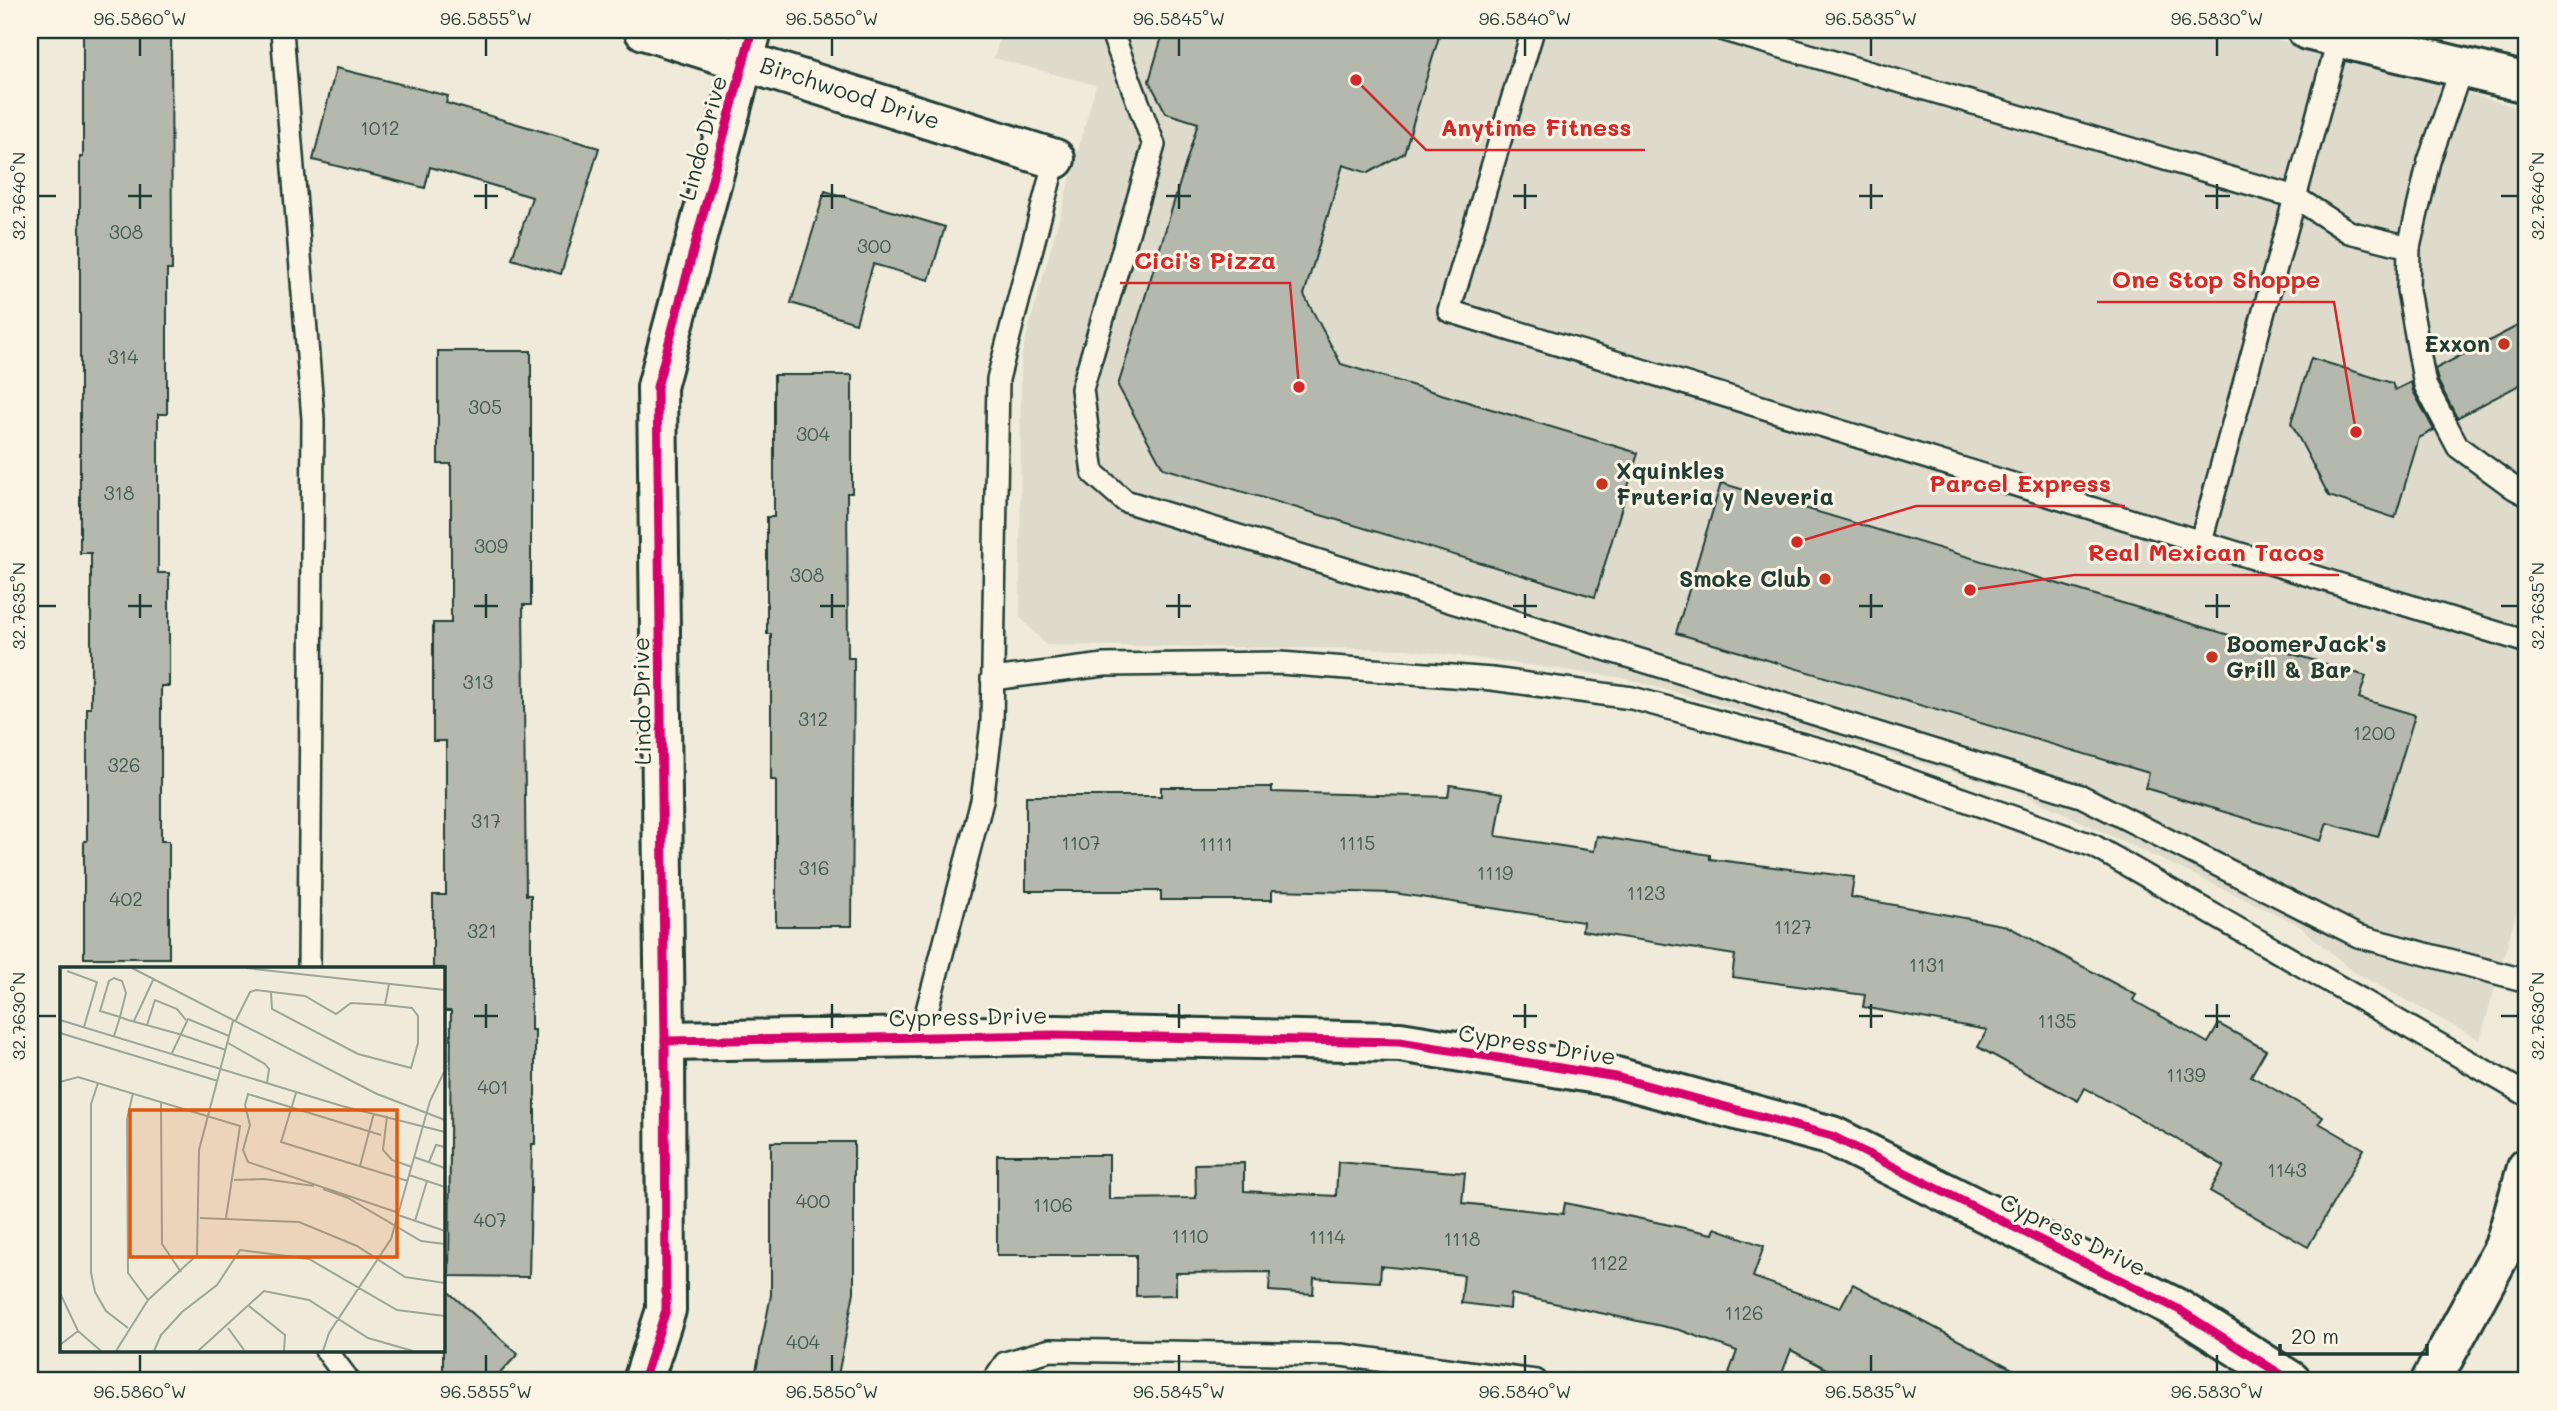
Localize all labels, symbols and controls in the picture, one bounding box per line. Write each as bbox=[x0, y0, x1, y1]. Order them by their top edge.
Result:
text: 96.5860°W bbox=[94, 6, 186, 30]
text: 96.5855°W bbox=[440, 6, 532, 30]
text: 96.5850°W bbox=[786, 6, 878, 30]
text: 96.5845°W bbox=[1133, 6, 1225, 30]
text: 96.5840°W bbox=[1479, 6, 1571, 30]
text: 96.5835°W bbox=[1825, 6, 1917, 30]
text: 96.5830°W bbox=[2171, 6, 2263, 30]
street label: Birchwood Drive bbox=[757, 49, 944, 135]
street label: Lindo Drive bbox=[671, 72, 733, 204]
callout: Anytime Fitness bbox=[1426, 105, 1645, 150]
text: Anytime Fitness bbox=[1441, 111, 1631, 142]
house number: 1012 bbox=[360, 115, 400, 140]
text: 32.7640°N bbox=[6, 152, 30, 240]
text: 32.7640°N bbox=[2525, 152, 2549, 240]
house number: 308 bbox=[109, 219, 143, 244]
house number: 300 bbox=[857, 233, 892, 258]
callout: Cici's Pizza bbox=[1120, 238, 1290, 283]
text: Cici's Pizza bbox=[1134, 244, 1276, 275]
callout: One Stop Shoppe bbox=[2097, 257, 2334, 302]
text: One Stop Shoppe bbox=[2112, 263, 2320, 294]
place label: Exxon bbox=[2424, 328, 2490, 358]
marker: Exxon bbox=[2496, 336, 2512, 352]
house number: 314 bbox=[108, 344, 138, 369]
house number: 305 bbox=[468, 394, 502, 419]
house number: 304 bbox=[796, 421, 830, 446]
place label: Xquinkles Fruteria y Neveria bbox=[1616, 455, 1834, 511]
callout: Parcel Express bbox=[1916, 461, 2125, 506]
text: Parcel Express bbox=[1929, 467, 2111, 498]
marker: Xquinkles Fruteria y Neveria bbox=[1594, 476, 1610, 492]
house number: 318 bbox=[103, 480, 135, 505]
callout: Real Mexican Tacos bbox=[2074, 530, 2339, 575]
house number: 309 bbox=[474, 533, 508, 558]
text: Real Mexican Tacos bbox=[2088, 536, 2324, 567]
text: 32.7635°N bbox=[6, 562, 30, 650]
house number: 308 bbox=[790, 562, 824, 587]
text: 32.7635°N bbox=[2525, 562, 2549, 650]
place label: Smoke Club bbox=[1679, 563, 1811, 593]
marker: Smoke Club bbox=[1817, 571, 1833, 587]
place label: BoomerJack's Grill & Bar bbox=[2226, 628, 2387, 684]
street label: Lindo Drive bbox=[625, 637, 657, 765]
marker: BoomerJack's Grill & Bar bbox=[2204, 649, 2220, 665]
house number: 313 bbox=[463, 669, 493, 694]
house number: 312 bbox=[798, 706, 828, 731]
house number: 1200 bbox=[2353, 720, 2396, 745]
house number: 326 bbox=[107, 752, 141, 777]
house number: 317 bbox=[471, 808, 501, 833]
house number: 1107 bbox=[1061, 830, 1101, 855]
house number: 1115 bbox=[1339, 830, 1375, 855]
house number: 1111 bbox=[1199, 831, 1233, 856]
house number: 316 bbox=[798, 855, 830, 880]
house number: 1119 bbox=[1477, 860, 1513, 885]
house number: 1123 bbox=[1627, 880, 1665, 905]
house number: 402 bbox=[109, 886, 143, 911]
house number: 1127 bbox=[1774, 914, 1812, 939]
house number: 321 bbox=[467, 918, 497, 943]
house number: 1131 bbox=[1909, 952, 1945, 977]
inset map bbox=[60, 967, 444, 1352]
text: 32.7630°N bbox=[6, 972, 30, 1060]
text: 32.7630°N bbox=[2525, 972, 2549, 1060]
street label: Cypress Drive bbox=[888, 1000, 1048, 1032]
house number: 1135 bbox=[2037, 1008, 2077, 1033]
street label: Cypress Drive bbox=[1456, 1017, 1618, 1071]
house number: 1139 bbox=[2166, 1062, 2206, 1087]
house number: 401 bbox=[477, 1074, 509, 1099]
house number: 1143 bbox=[2267, 1157, 2307, 1182]
street label: Cypress Drive bbox=[1995, 1186, 2151, 1282]
house number: 400 bbox=[796, 1188, 831, 1213]
house number: 1106 bbox=[1033, 1192, 1073, 1217]
house number: 407 bbox=[473, 1207, 507, 1232]
house number: 1110 bbox=[1171, 1223, 1209, 1248]
house number: 1114 bbox=[1309, 1224, 1345, 1249]
house number: 1118 bbox=[1444, 1226, 1480, 1251]
house number: 1122 bbox=[1590, 1250, 1628, 1275]
house number: 1126 bbox=[1724, 1300, 1764, 1325]
scale bar bbox=[2280, 1313, 2428, 1357]
text: 20 m bbox=[2291, 1322, 2339, 1349]
house number: 404 bbox=[786, 1329, 820, 1354]
text: 96.5860°W bbox=[94, 1379, 186, 1403]
text: 96.5855°W bbox=[440, 1379, 532, 1403]
text: 96.5850°W bbox=[786, 1379, 878, 1403]
text: 96.5845°W bbox=[1133, 1379, 1225, 1403]
text: 96.5840°W bbox=[1479, 1379, 1571, 1403]
text: 96.5835°W bbox=[1825, 1379, 1917, 1403]
text: 96.5830°W bbox=[2171, 1379, 2263, 1403]

